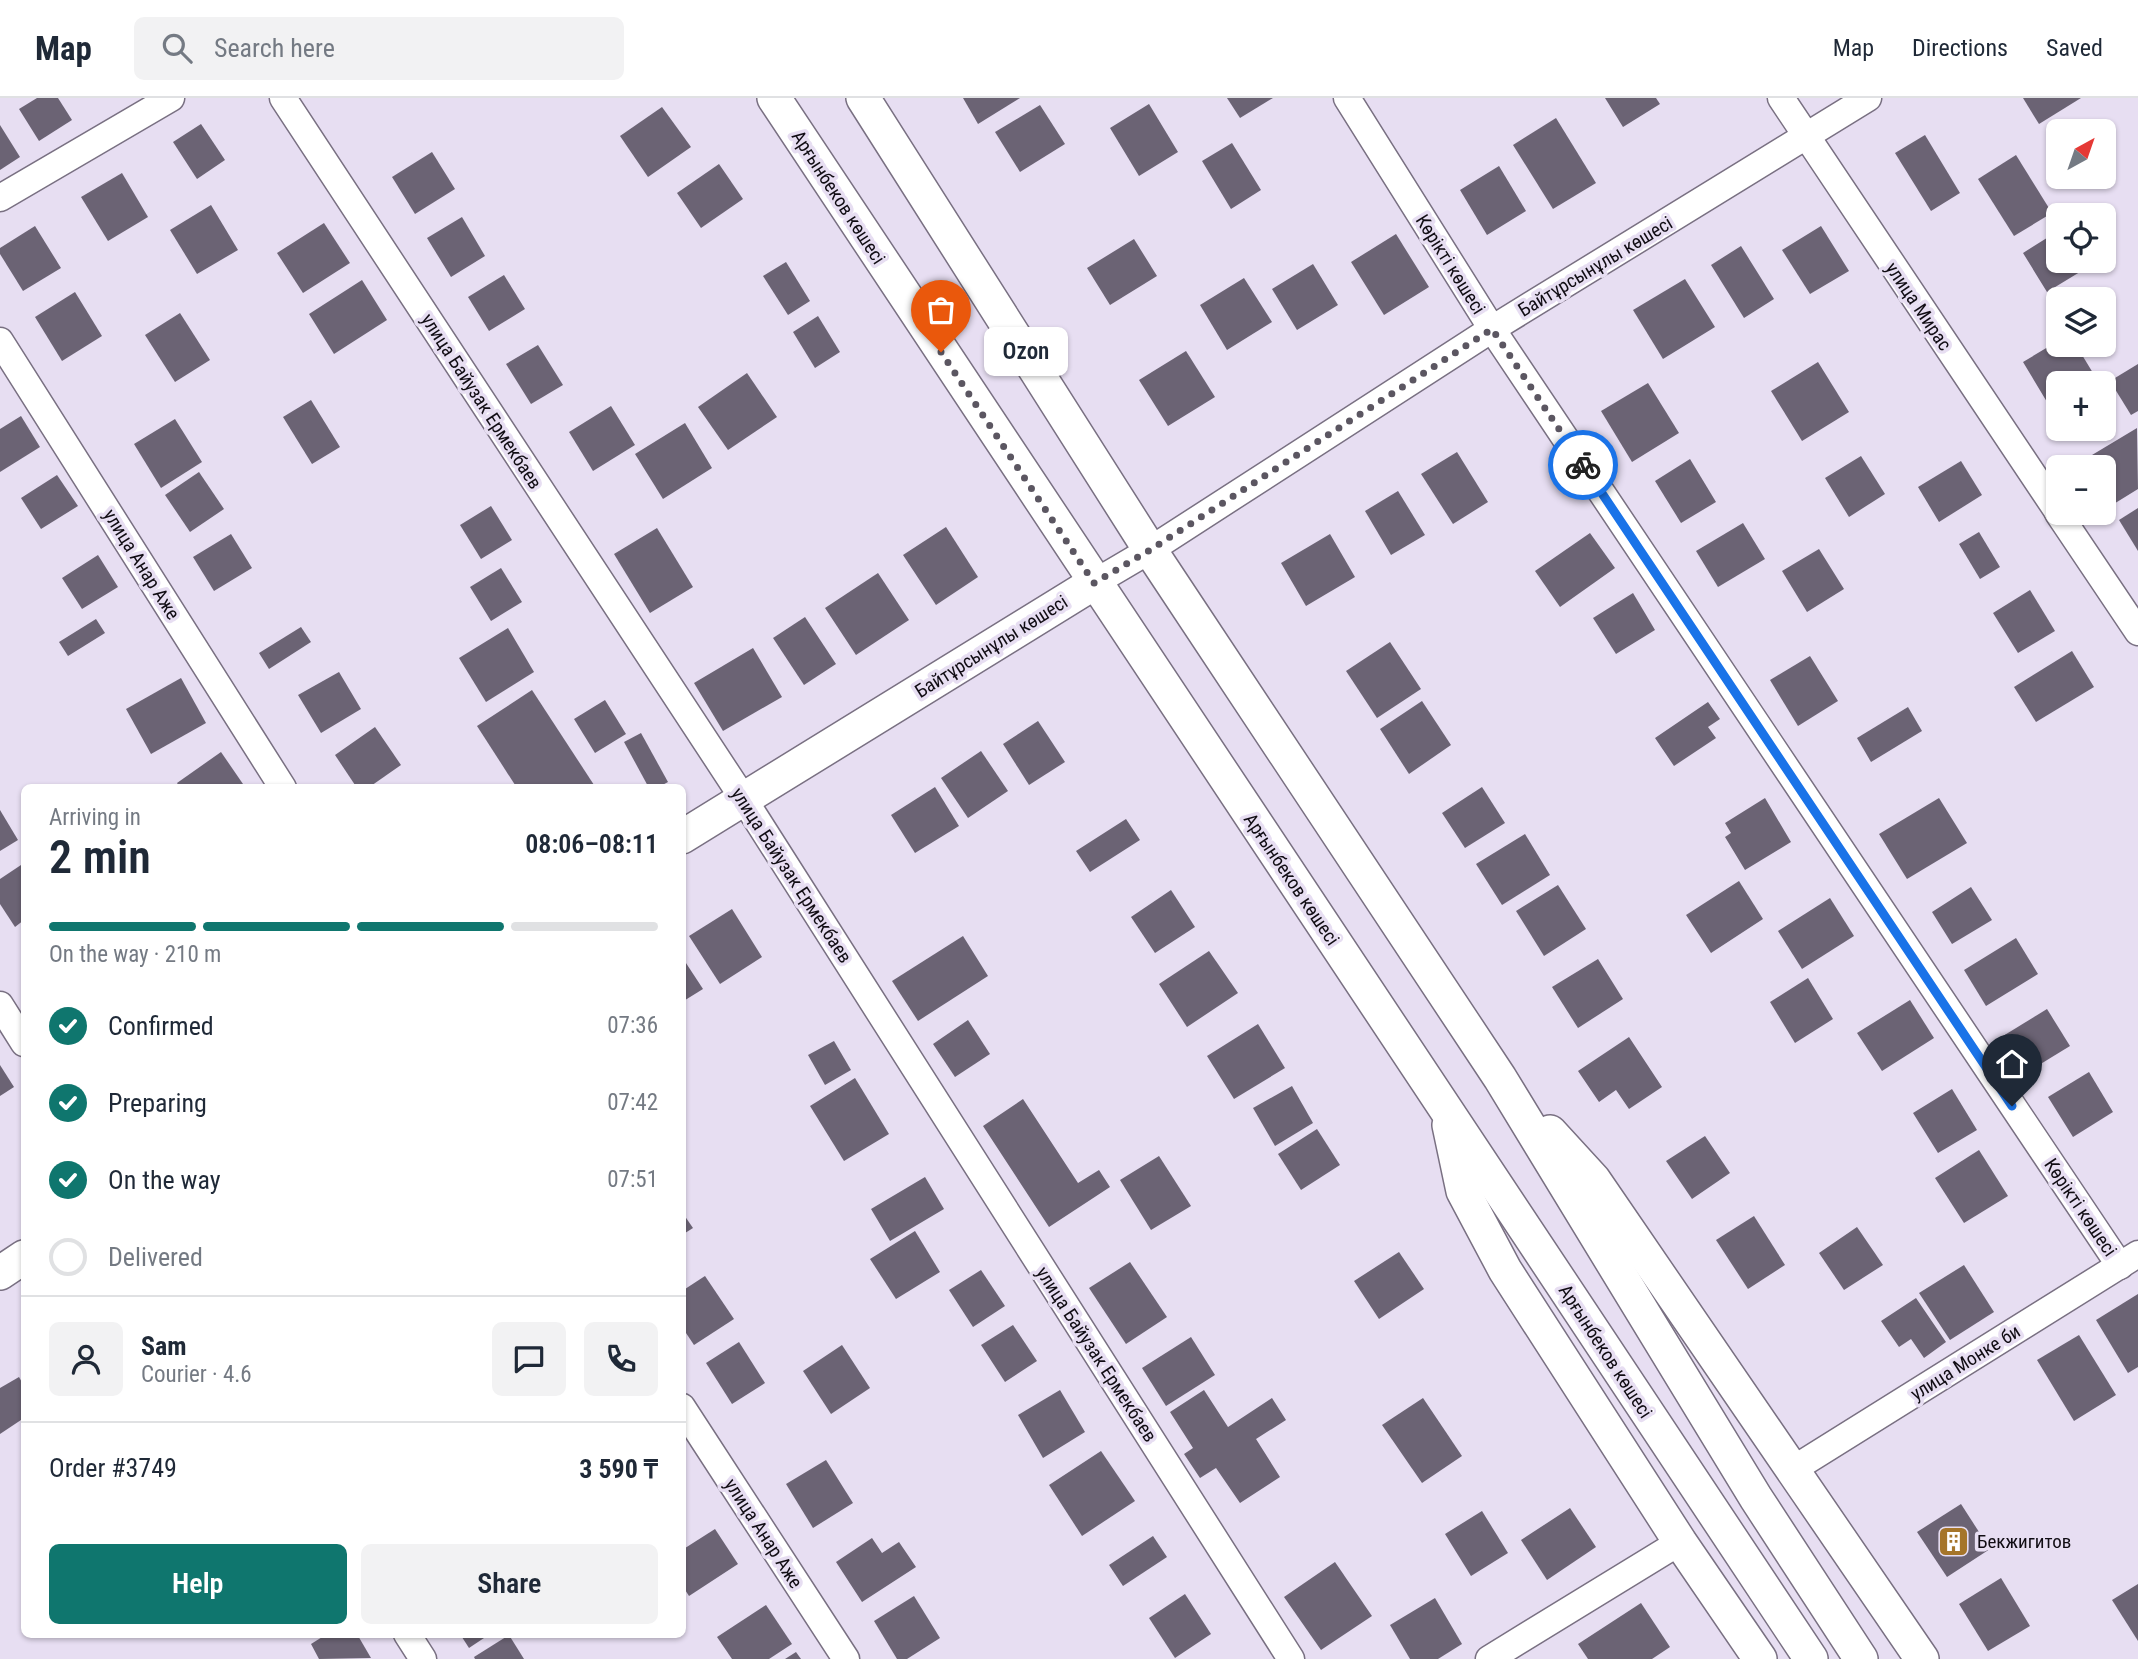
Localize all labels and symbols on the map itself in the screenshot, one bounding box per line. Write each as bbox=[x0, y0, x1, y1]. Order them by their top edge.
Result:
north arrow bbox=[2046, 119, 2116, 189]
street label: Арғынбеков көшесі bbox=[787, 126, 890, 268]
street label: Көрікті көшесі bbox=[1411, 210, 1490, 318]
street label: Байтұрсынұлы көшесі bbox=[1514, 211, 1677, 322]
street label: улица Мирас bbox=[1881, 258, 1957, 355]
pin bbox=[911, 280, 971, 352]
street label: улица Байузак Ермекбаев bbox=[416, 309, 547, 493]
callout: Ozon bbox=[983, 328, 1067, 376]
courier bbox=[1548, 430, 1618, 500]
street label: улица Анар Аже bbox=[98, 505, 185, 624]
street label: Байтұрсынұлы көшесі bbox=[911, 590, 1072, 703]
street label: улица Байузак Ермекбаев bbox=[726, 783, 857, 967]
street label: Арғынбеков көшесі bbox=[1239, 809, 1344, 950]
pin bbox=[1982, 1034, 2042, 1106]
street label: Көрікті көшесі bbox=[2039, 1154, 2122, 1261]
street label: улица Байузак Ермекбаев bbox=[1031, 1262, 1162, 1446]
street label: Арғынбеков көшесі bbox=[1554, 1280, 1657, 1422]
street label: улица Монке би bbox=[1906, 1320, 2024, 1405]
street label: улица Анар Аже bbox=[720, 1474, 808, 1592]
building icon: Бекжигитов bbox=[1937, 1524, 1971, 1558]
place label: Бекжигитов bbox=[1977, 1530, 2071, 1553]

